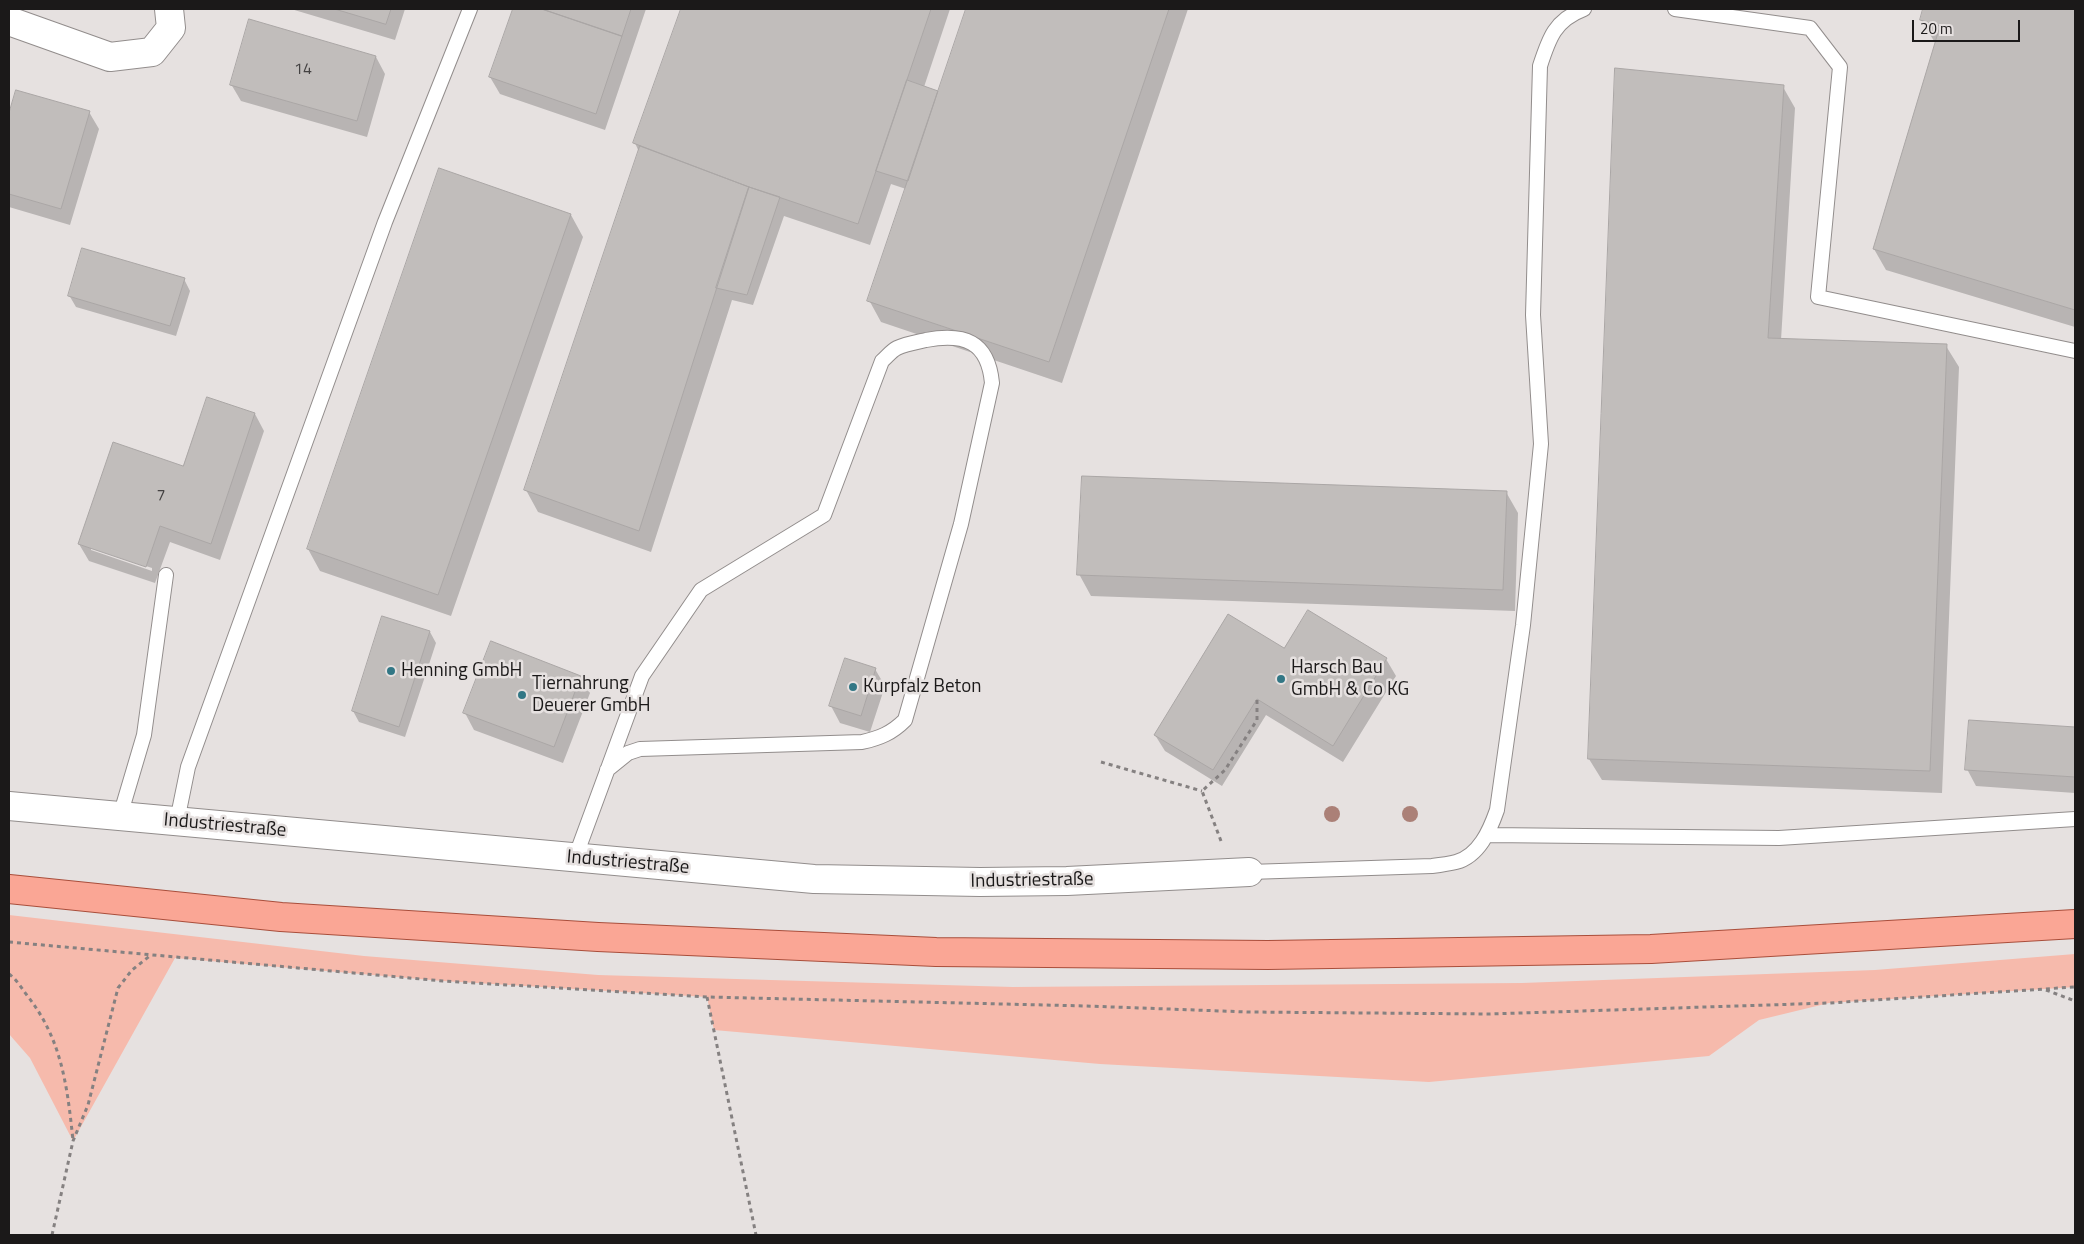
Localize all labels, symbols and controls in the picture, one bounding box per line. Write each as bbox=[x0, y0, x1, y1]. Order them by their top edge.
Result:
scale bar bbox=[1914, 10, 2022, 42]
text: 20 m bbox=[1920, 17, 1953, 40]
house number: 14 bbox=[294, 60, 312, 80]
house number: 7 bbox=[157, 486, 165, 506]
place label: Harsch Bau GmbH & Co KG bbox=[1291, 657, 1409, 701]
place label: Henning GmbH bbox=[401, 660, 522, 682]
marker: Henning GmbH bbox=[385, 665, 397, 677]
place label: Tiernahrung Deuerer GmbH bbox=[532, 673, 651, 717]
marker: Harsch Bau GmbH & Co KG bbox=[1275, 673, 1287, 685]
place label: Kurpfalz Beton bbox=[863, 676, 981, 698]
marker: Kurpfalz Beton bbox=[847, 681, 859, 693]
marker: Tiernahrung Deuerer GmbH bbox=[516, 689, 528, 701]
street label: Industriestraße bbox=[163, 809, 287, 843]
street label: Industriestraße bbox=[566, 846, 690, 880]
street label: Industriestraße bbox=[970, 869, 1094, 893]

